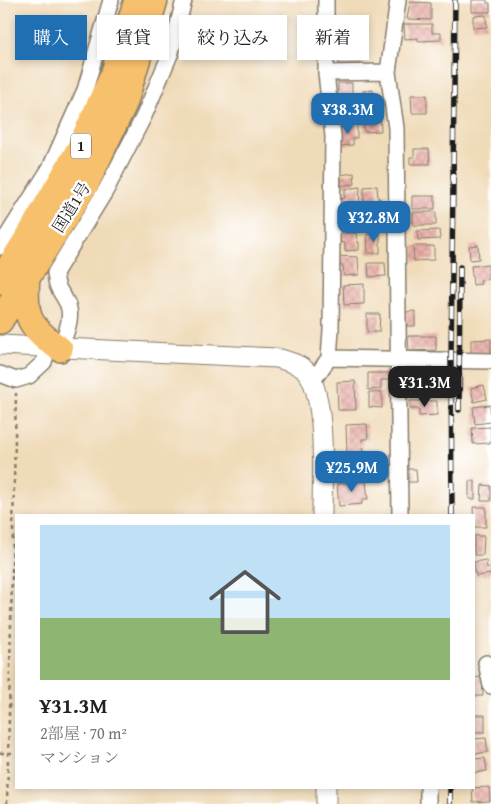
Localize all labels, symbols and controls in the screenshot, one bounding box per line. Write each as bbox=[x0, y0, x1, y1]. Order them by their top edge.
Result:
chip: 購入 bbox=[15, 15, 87, 60]
chip: 賃貸 bbox=[97, 15, 169, 60]
chip: 絞り込み bbox=[179, 15, 287, 60]
chip: 新着 bbox=[297, 15, 369, 60]
pin: ¥38.3M bbox=[307, 92, 389, 135]
text: ¥38.3M bbox=[322, 97, 374, 121]
road number: 1 bbox=[71, 134, 91, 158]
street label: 国道1号 bbox=[46, 177, 96, 237]
pin: ¥32.8M bbox=[333, 200, 415, 243]
text: ¥32.8M bbox=[348, 205, 400, 229]
pin: ¥31.3M bbox=[384, 366, 466, 408]
text: ¥31.3M bbox=[399, 370, 451, 394]
pin: ¥25.9M bbox=[311, 450, 393, 493]
text: ¥25.9M bbox=[326, 455, 378, 479]
icon: home bbox=[200, 557, 290, 647]
text: ¥31.3M bbox=[40, 690, 108, 721]
text: 2部屋 · 70 m² bbox=[40, 721, 127, 745]
text: マンション bbox=[40, 745, 119, 769]

